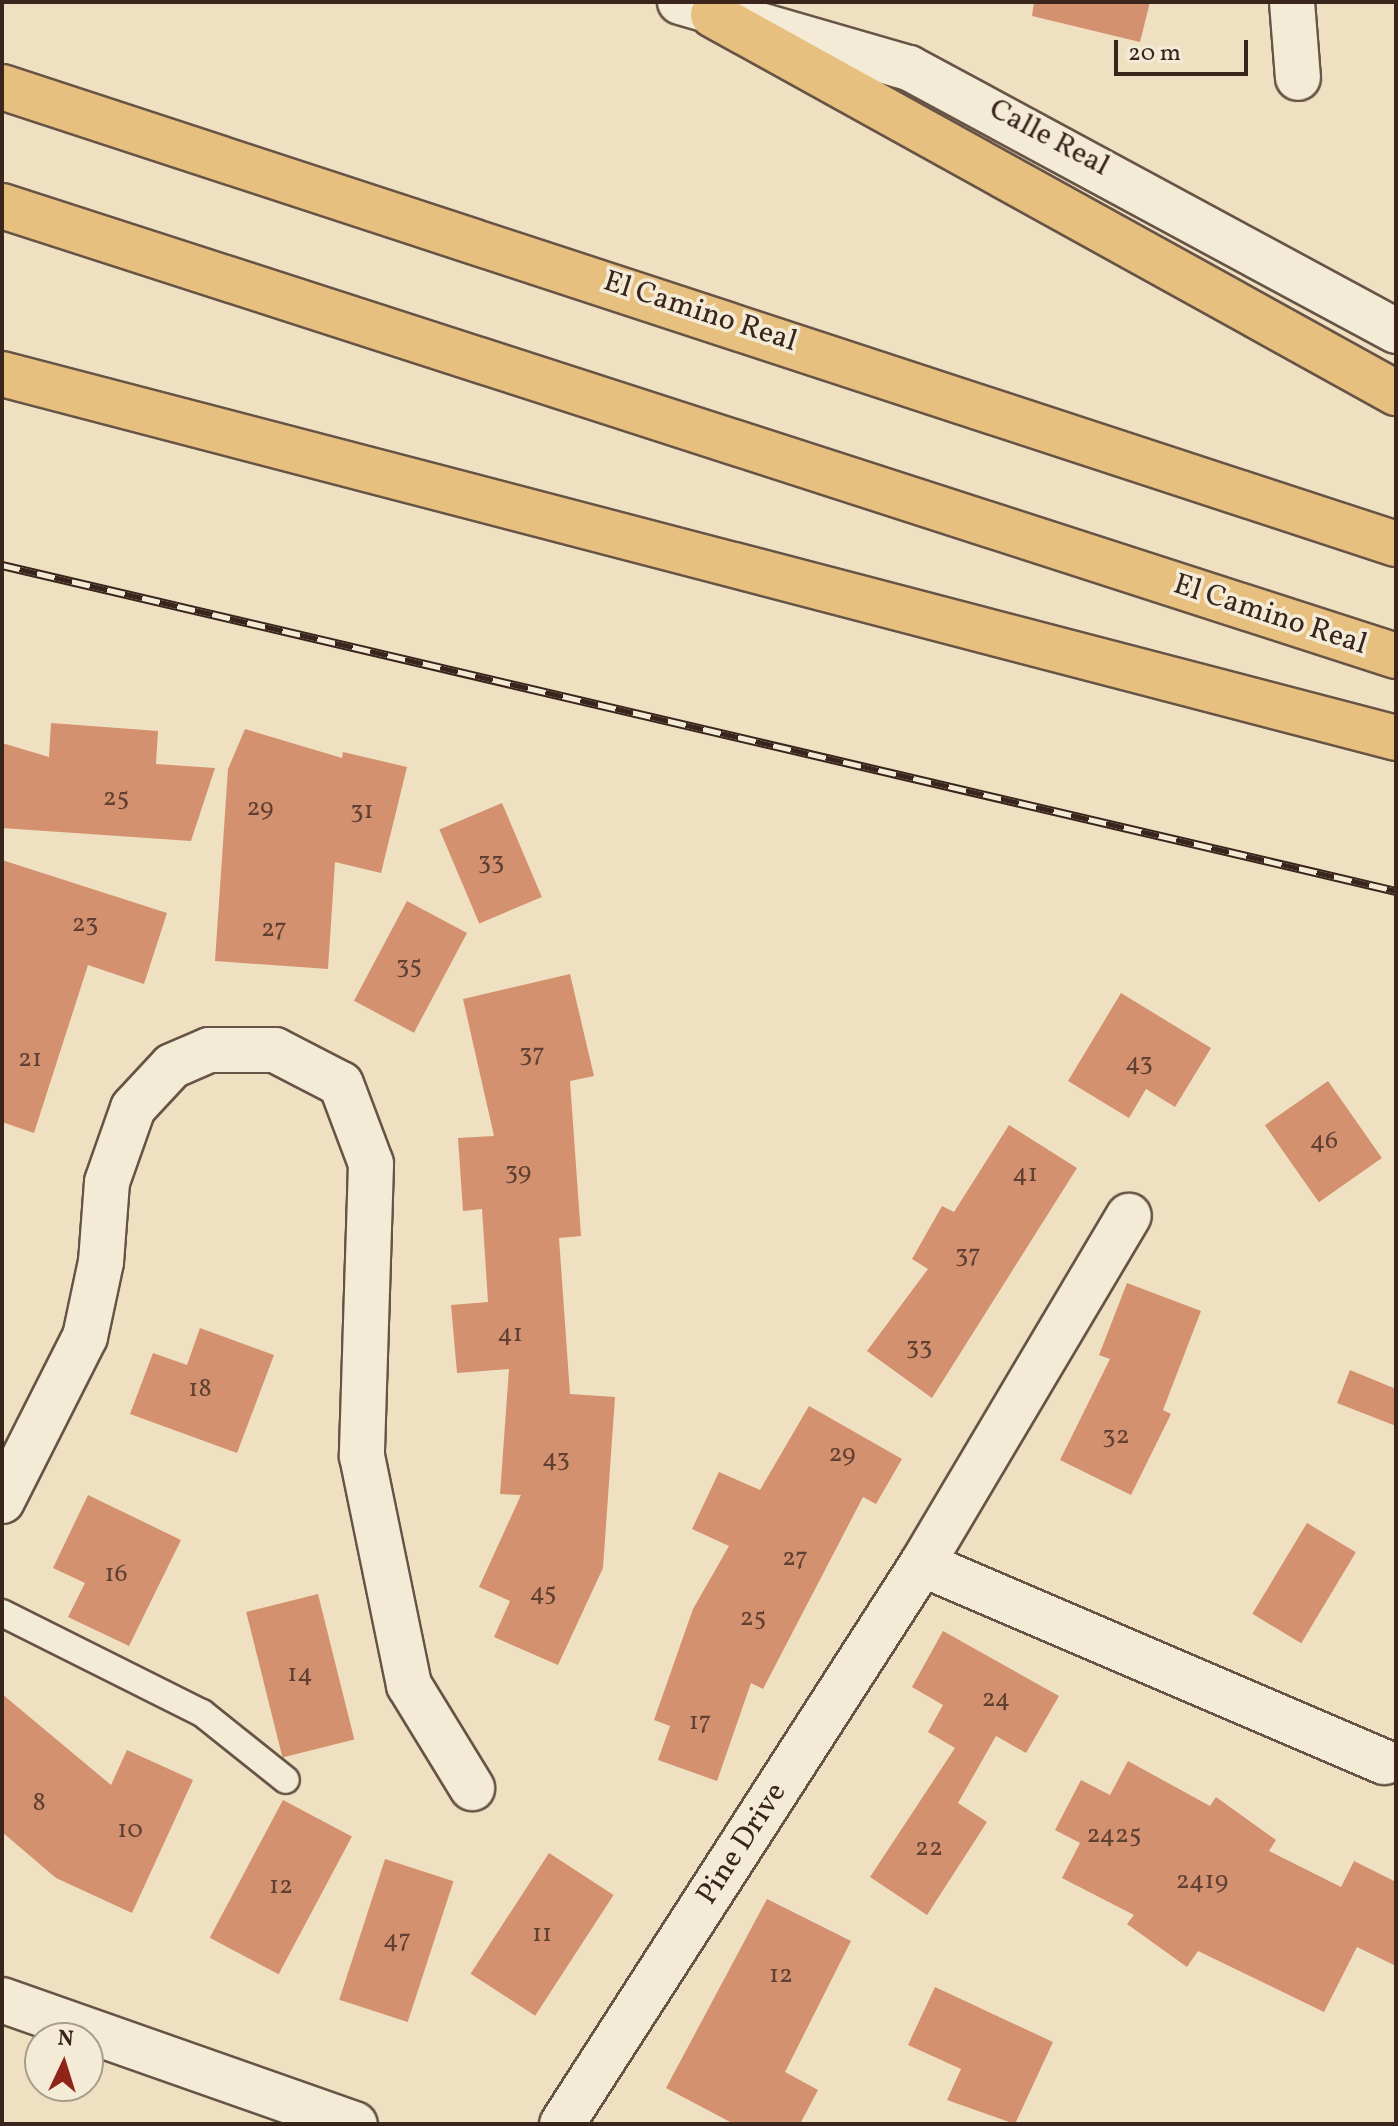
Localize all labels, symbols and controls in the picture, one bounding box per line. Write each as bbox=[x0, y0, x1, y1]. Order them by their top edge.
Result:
scale bar bbox=[1118, 24, 1252, 74]
text: 20 m bbox=[1128, 37, 1181, 71]
street label: Calle Real bbox=[983, 91, 1115, 185]
street label: El Camino Real bbox=[599, 264, 801, 360]
street label: El Camino Real bbox=[1169, 567, 1371, 663]
house number: 25 bbox=[103, 783, 129, 815]
house number: 29 bbox=[246, 793, 274, 825]
house number: 31 bbox=[350, 796, 374, 828]
house number: 33 bbox=[478, 847, 504, 879]
house number: 23 bbox=[72, 909, 98, 941]
house number: 27 bbox=[261, 914, 287, 946]
house number: 35 bbox=[396, 951, 422, 983]
house number: 37 bbox=[519, 1039, 545, 1071]
house number: 21 bbox=[18, 1044, 42, 1076]
house number: 43 bbox=[1125, 1048, 1153, 1080]
house number: 46 bbox=[1310, 1126, 1338, 1158]
house number: 39 bbox=[505, 1157, 531, 1189]
house number: 41 bbox=[1012, 1159, 1038, 1191]
house number: 37 bbox=[955, 1240, 981, 1272]
house number: 41 bbox=[497, 1319, 523, 1351]
house number: 33 bbox=[906, 1332, 932, 1364]
house number: 18 bbox=[188, 1374, 212, 1406]
house number: 32 bbox=[1102, 1421, 1130, 1453]
house number: 29 bbox=[828, 1439, 856, 1471]
house number: 43 bbox=[542, 1444, 570, 1476]
house number: 27 bbox=[782, 1543, 808, 1575]
house number: 16 bbox=[104, 1559, 128, 1591]
house number: 45 bbox=[529, 1578, 557, 1610]
house number: 25 bbox=[740, 1603, 766, 1635]
house number: 14 bbox=[287, 1659, 313, 1691]
house number: 24 bbox=[982, 1684, 1010, 1716]
house number: 17 bbox=[689, 1707, 711, 1739]
street label: Pine Drive bbox=[689, 1776, 795, 1912]
house number: 8 bbox=[32, 1788, 46, 1820]
house number: 10 bbox=[117, 1815, 143, 1847]
house number: 2425 bbox=[1086, 1820, 1142, 1852]
house number: 22 bbox=[915, 1833, 943, 1865]
house number: 2419 bbox=[1176, 1866, 1228, 1898]
house number: 12 bbox=[269, 1871, 293, 1903]
house number: 11 bbox=[532, 1919, 552, 1951]
house number: 47 bbox=[383, 1925, 411, 1957]
house number: 12 bbox=[769, 1960, 793, 1992]
north arrow bbox=[24, 2022, 104, 2102]
text: N bbox=[57, 2024, 75, 2056]

